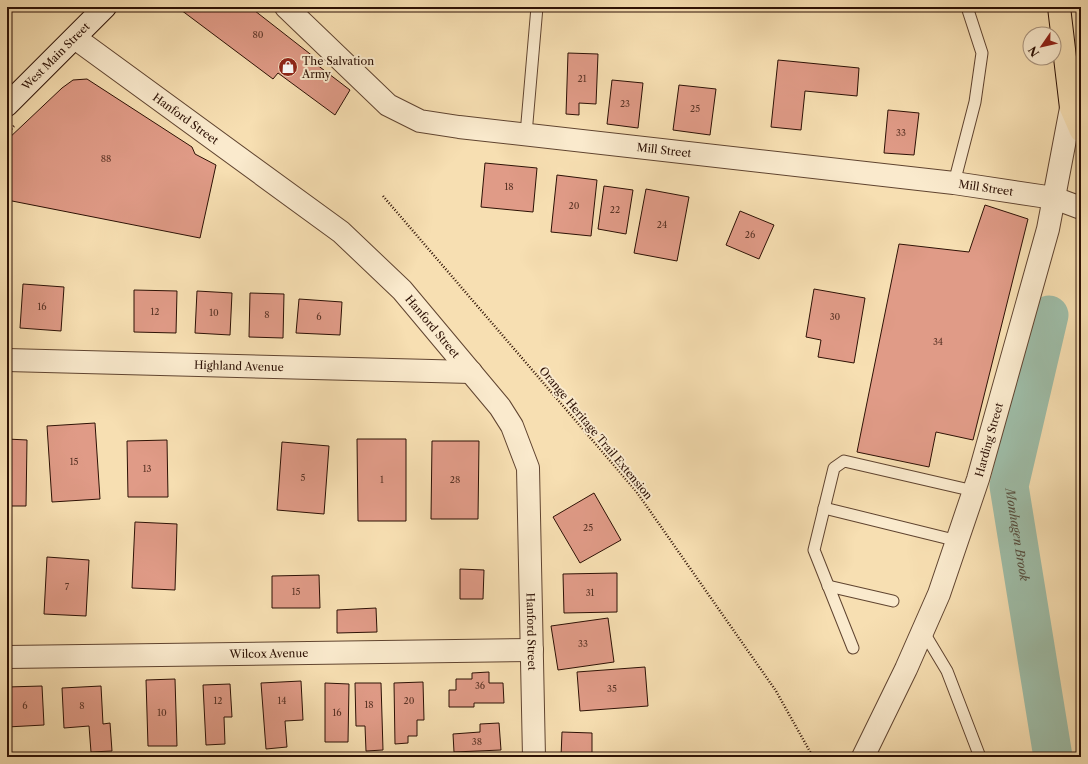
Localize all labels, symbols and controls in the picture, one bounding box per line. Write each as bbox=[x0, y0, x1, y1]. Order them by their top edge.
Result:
street label: West Main Street bbox=[18, 19, 93, 94]
north arrow bbox=[1022, 26, 1062, 66]
house number: 80 bbox=[252, 29, 264, 40]
text: N bbox=[1025, 43, 1042, 59]
place label: The Salvation Army bbox=[301, 54, 374, 81]
shop icon: The Salvation Army bbox=[277, 56, 299, 78]
house number: 21 bbox=[578, 73, 587, 84]
street label: Hanford Street bbox=[150, 90, 221, 147]
house number: 23 bbox=[620, 98, 630, 109]
house number: 25 bbox=[690, 103, 700, 114]
house number: 33 bbox=[896, 127, 906, 138]
street label: Mill Street bbox=[636, 140, 692, 160]
house number: 88 bbox=[101, 153, 111, 164]
street label: Mill Street bbox=[957, 177, 1014, 199]
house number: 18 bbox=[504, 181, 514, 192]
house number: 20 bbox=[569, 200, 580, 211]
house number: 22 bbox=[610, 204, 620, 215]
house number: 24 bbox=[657, 219, 667, 230]
house number: 26 bbox=[745, 229, 755, 240]
street label: Hanford Street bbox=[402, 292, 463, 361]
house number: 16 bbox=[37, 301, 47, 312]
house number: 12 bbox=[151, 306, 159, 317]
house number: 10 bbox=[209, 307, 219, 318]
house number: 8 bbox=[264, 309, 270, 320]
house number: 6 bbox=[316, 311, 322, 322]
house number: 30 bbox=[830, 311, 841, 322]
house number: 34 bbox=[933, 336, 943, 347]
street label: Highland Avenue bbox=[194, 358, 284, 374]
street label: Orange Heritage Trail Extension bbox=[536, 364, 656, 502]
street label: Harding Street bbox=[972, 401, 1006, 479]
house number: 15 bbox=[70, 456, 78, 467]
house number: 13 bbox=[143, 463, 151, 474]
house number: 5 bbox=[301, 472, 306, 483]
house number: 1 bbox=[380, 474, 384, 485]
house number: 28 bbox=[450, 474, 460, 485]
water label: Monhagen Brook bbox=[1002, 485, 1032, 583]
house number: 25 bbox=[583, 522, 593, 533]
house number: 7 bbox=[65, 581, 70, 592]
house number: 15 bbox=[292, 586, 300, 597]
house number: 31 bbox=[586, 587, 595, 598]
street label: Hanford Street bbox=[524, 592, 539, 671]
house number: 33 bbox=[578, 638, 588, 649]
street label: Wilcox Avenue bbox=[228, 646, 308, 661]
house number: 36 bbox=[475, 680, 485, 691]
house number: 35 bbox=[607, 683, 617, 694]
house number: 12 bbox=[214, 695, 222, 706]
house number: 14 bbox=[278, 695, 287, 706]
house number: 20 bbox=[404, 695, 415, 706]
house number: 18 bbox=[364, 699, 374, 710]
house number: 6 bbox=[22, 700, 28, 711]
house number: 8 bbox=[79, 700, 85, 711]
house number: 10 bbox=[157, 707, 167, 718]
house number: 16 bbox=[332, 707, 342, 718]
house number: 38 bbox=[472, 736, 482, 747]

